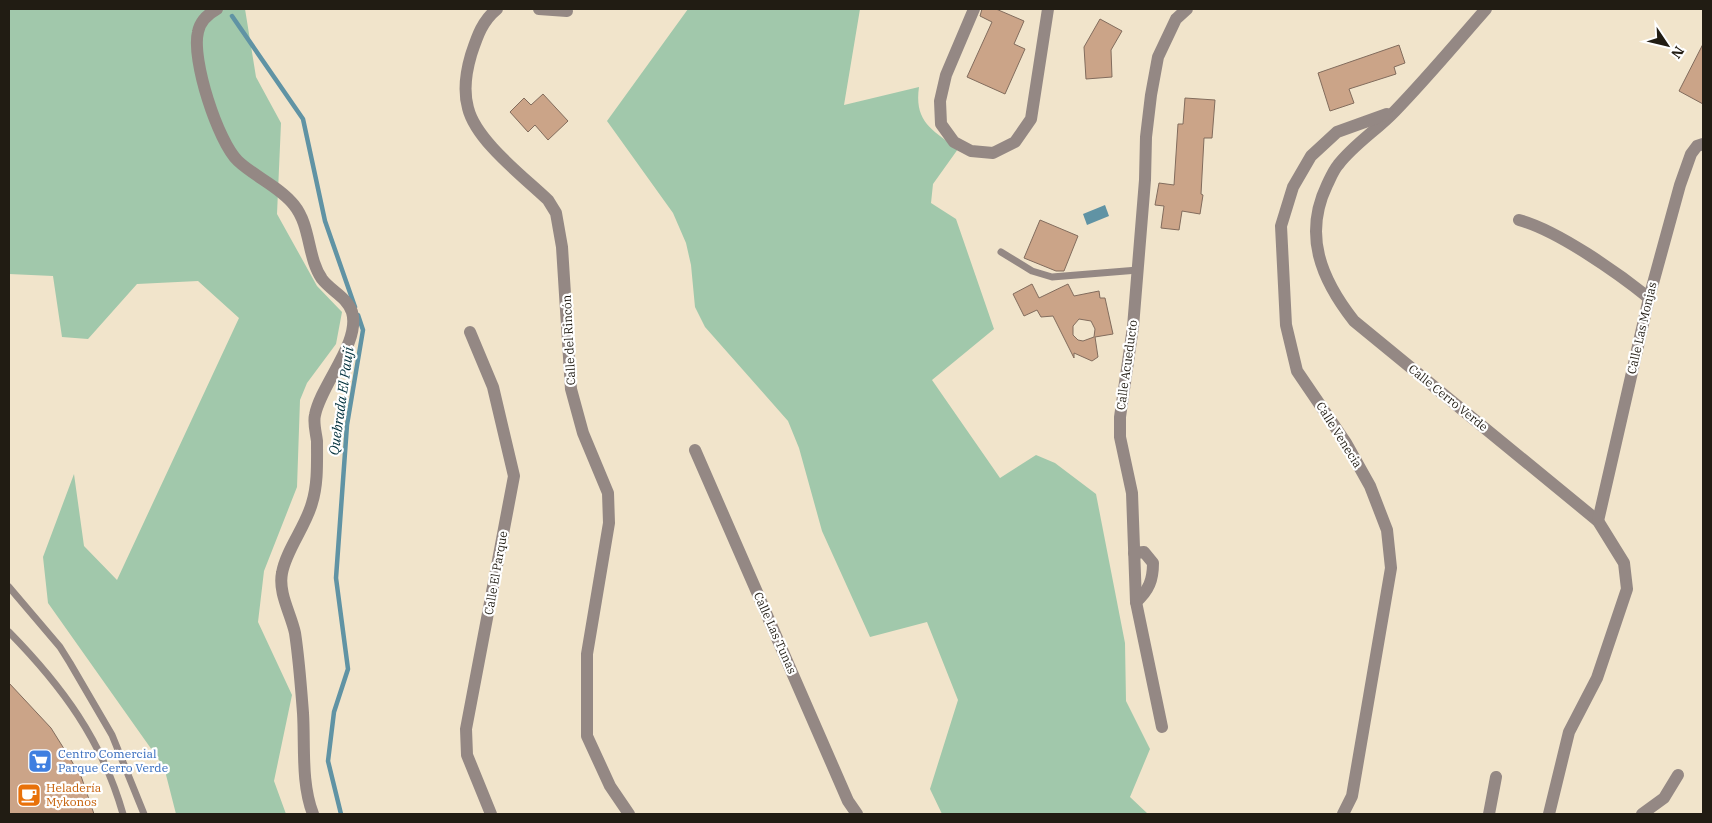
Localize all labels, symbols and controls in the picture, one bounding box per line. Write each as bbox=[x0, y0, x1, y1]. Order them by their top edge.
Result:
north arrow bbox=[1642, 20, 1692, 70]
text: N bbox=[1667, 43, 1688, 62]
street label: Calle Las Monjas bbox=[1624, 280, 1659, 375]
street label: Calle del Rincón bbox=[559, 294, 578, 386]
street label: Calle Acueducto bbox=[1113, 319, 1140, 411]
water label: Quebrada El Paují bbox=[324, 345, 358, 456]
street label: Calle Cerro Verde bbox=[1406, 361, 1491, 434]
street label: Calle Venecia bbox=[1313, 399, 1366, 471]
street label: Calle El Parque bbox=[481, 530, 510, 616]
street label: Calle Las Tunas bbox=[751, 590, 800, 676]
place label: Centro Comercial Parque Cerro Verde bbox=[58, 746, 168, 775]
supermarket icon: Centro Comercial Parque Cerro Verde bbox=[27, 748, 53, 774]
place label: Heladería Mykonos bbox=[46, 780, 102, 809]
cafe icon: Heladería Mykonos bbox=[16, 782, 42, 808]

